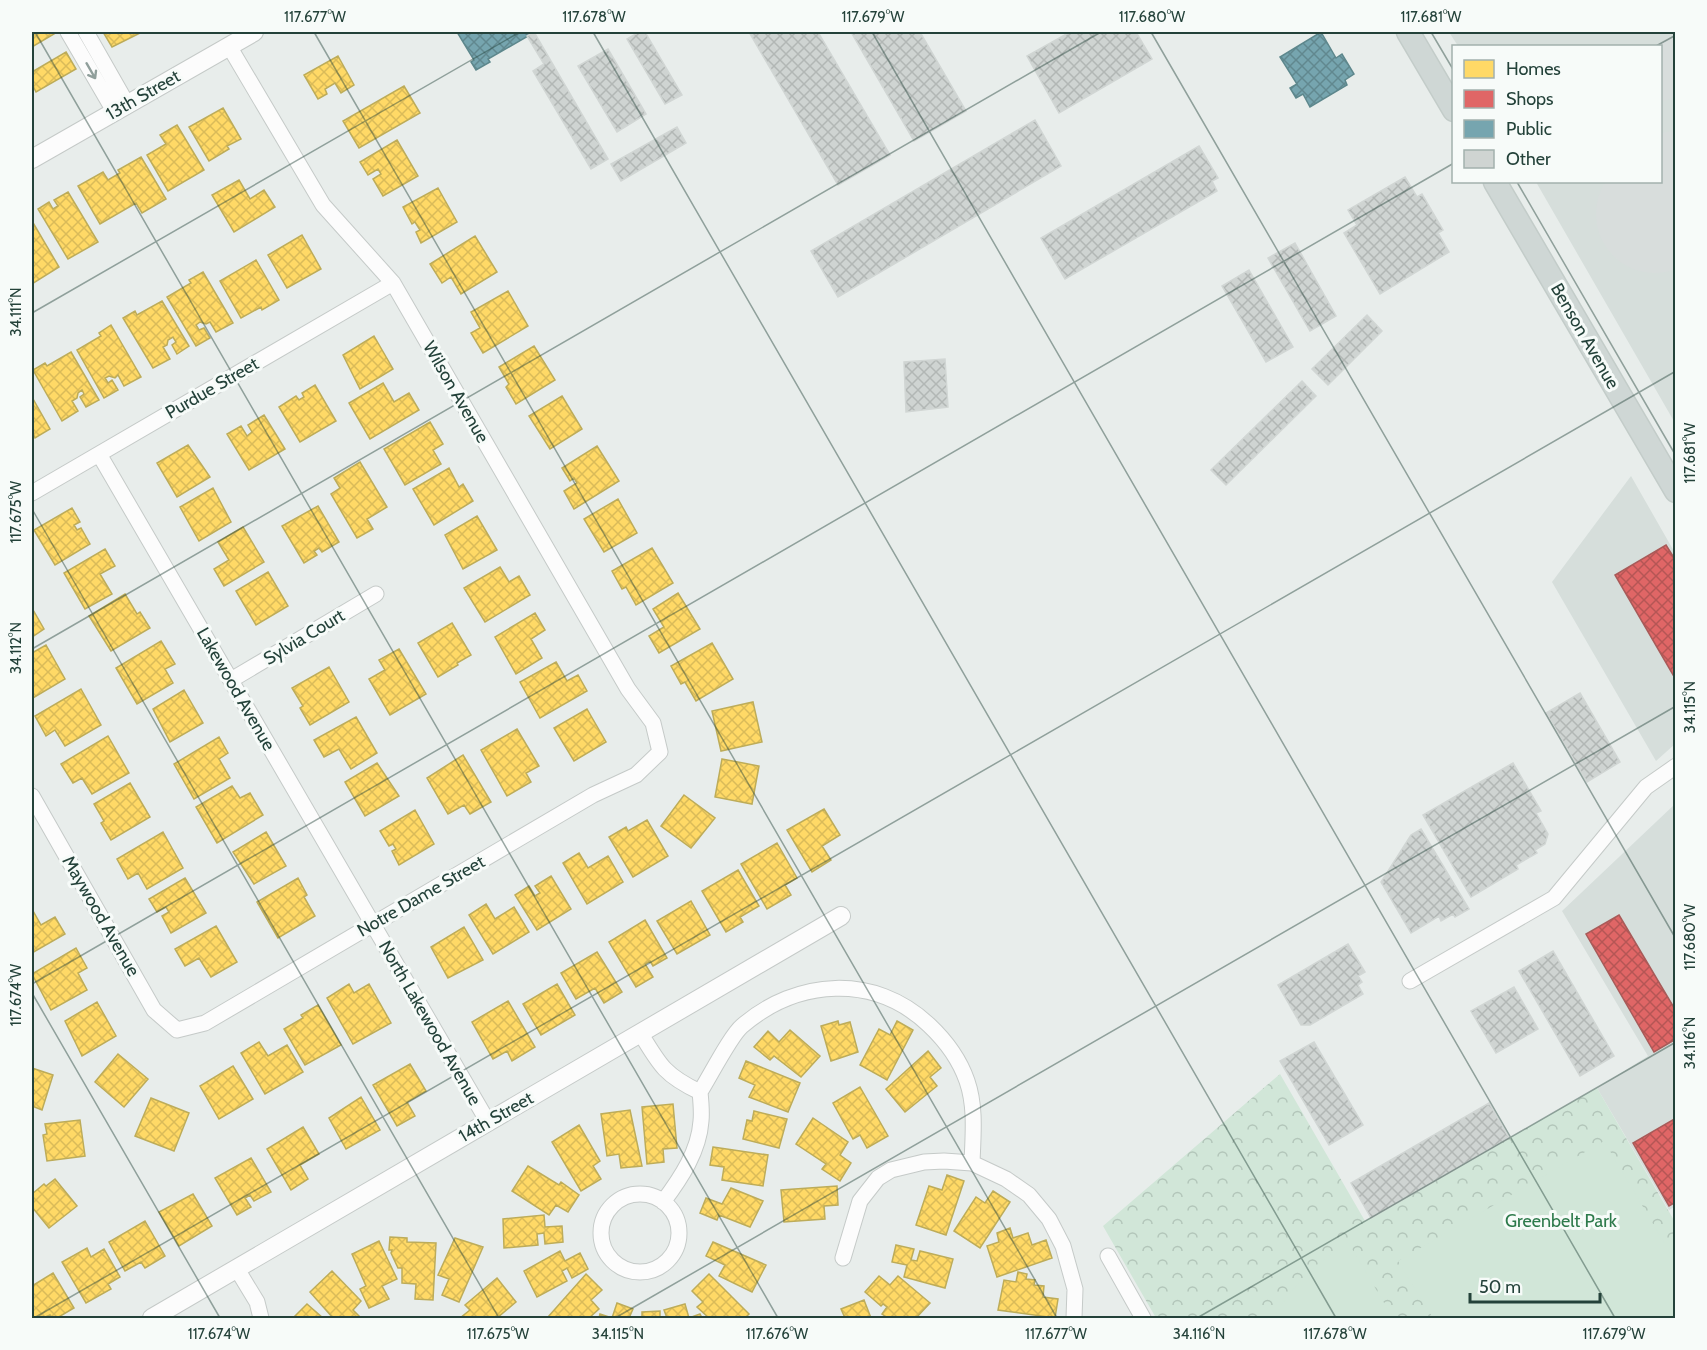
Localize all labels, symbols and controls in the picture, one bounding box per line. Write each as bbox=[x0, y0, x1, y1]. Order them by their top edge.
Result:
text: 117.677°W bbox=[284, 8, 347, 26]
text: 117.678°W bbox=[562, 8, 627, 26]
text: 117.679°W bbox=[842, 8, 905, 26]
text: 117.680°W bbox=[1119, 8, 1186, 26]
text: 117.681°W bbox=[1401, 8, 1462, 26]
legend bbox=[1452, 45, 1662, 183]
text: Homes bbox=[1506, 58, 1561, 80]
one-way arrow bbox=[85, 62, 97, 79]
street label: 13th Street bbox=[102, 65, 184, 125]
text: Shops bbox=[1506, 88, 1554, 110]
text: Public bbox=[1506, 118, 1552, 140]
text: Other bbox=[1506, 148, 1551, 170]
street label: Benson Avenue bbox=[1546, 279, 1624, 393]
text: 34.111°N bbox=[7, 287, 25, 337]
street label: Wilson Avenue bbox=[418, 337, 494, 447]
street label: Purdue Street bbox=[161, 352, 263, 424]
text: 117.681°W bbox=[1681, 422, 1699, 483]
text: 117.675°W bbox=[7, 480, 25, 543]
street label: Sylvia Court bbox=[259, 604, 349, 670]
text: 34.112°N bbox=[7, 622, 25, 674]
street label: Lakewood Avenue bbox=[192, 624, 280, 754]
text: 34.115°N bbox=[1681, 681, 1699, 733]
street label: Notre Dame Street bbox=[353, 851, 489, 941]
street label: Maywood Avenue bbox=[58, 852, 144, 980]
text: 117.680°W bbox=[1681, 903, 1699, 970]
street label: North Lakewood Avenue bbox=[374, 937, 486, 1109]
text: 117.674°W bbox=[7, 963, 25, 1026]
text: 34.116°N bbox=[1681, 1017, 1699, 1069]
street label: 14th Street bbox=[455, 1087, 537, 1147]
park label: Greenbelt Park bbox=[1505, 1210, 1618, 1232]
scale bar bbox=[1470, 1266, 1600, 1304]
text: 50 m bbox=[1479, 1276, 1521, 1298]
text: 117.674°W bbox=[188, 1325, 251, 1343]
text: 117.675°W bbox=[467, 1325, 530, 1343]
text: 34.115°N bbox=[592, 1325, 644, 1343]
text: 117.676°W bbox=[746, 1325, 809, 1343]
text: 117.677°W bbox=[1025, 1325, 1088, 1343]
text: 34.116°N bbox=[1173, 1325, 1225, 1343]
text: 117.678°W bbox=[1303, 1325, 1368, 1343]
text: 117.679°W bbox=[1583, 1325, 1646, 1343]

